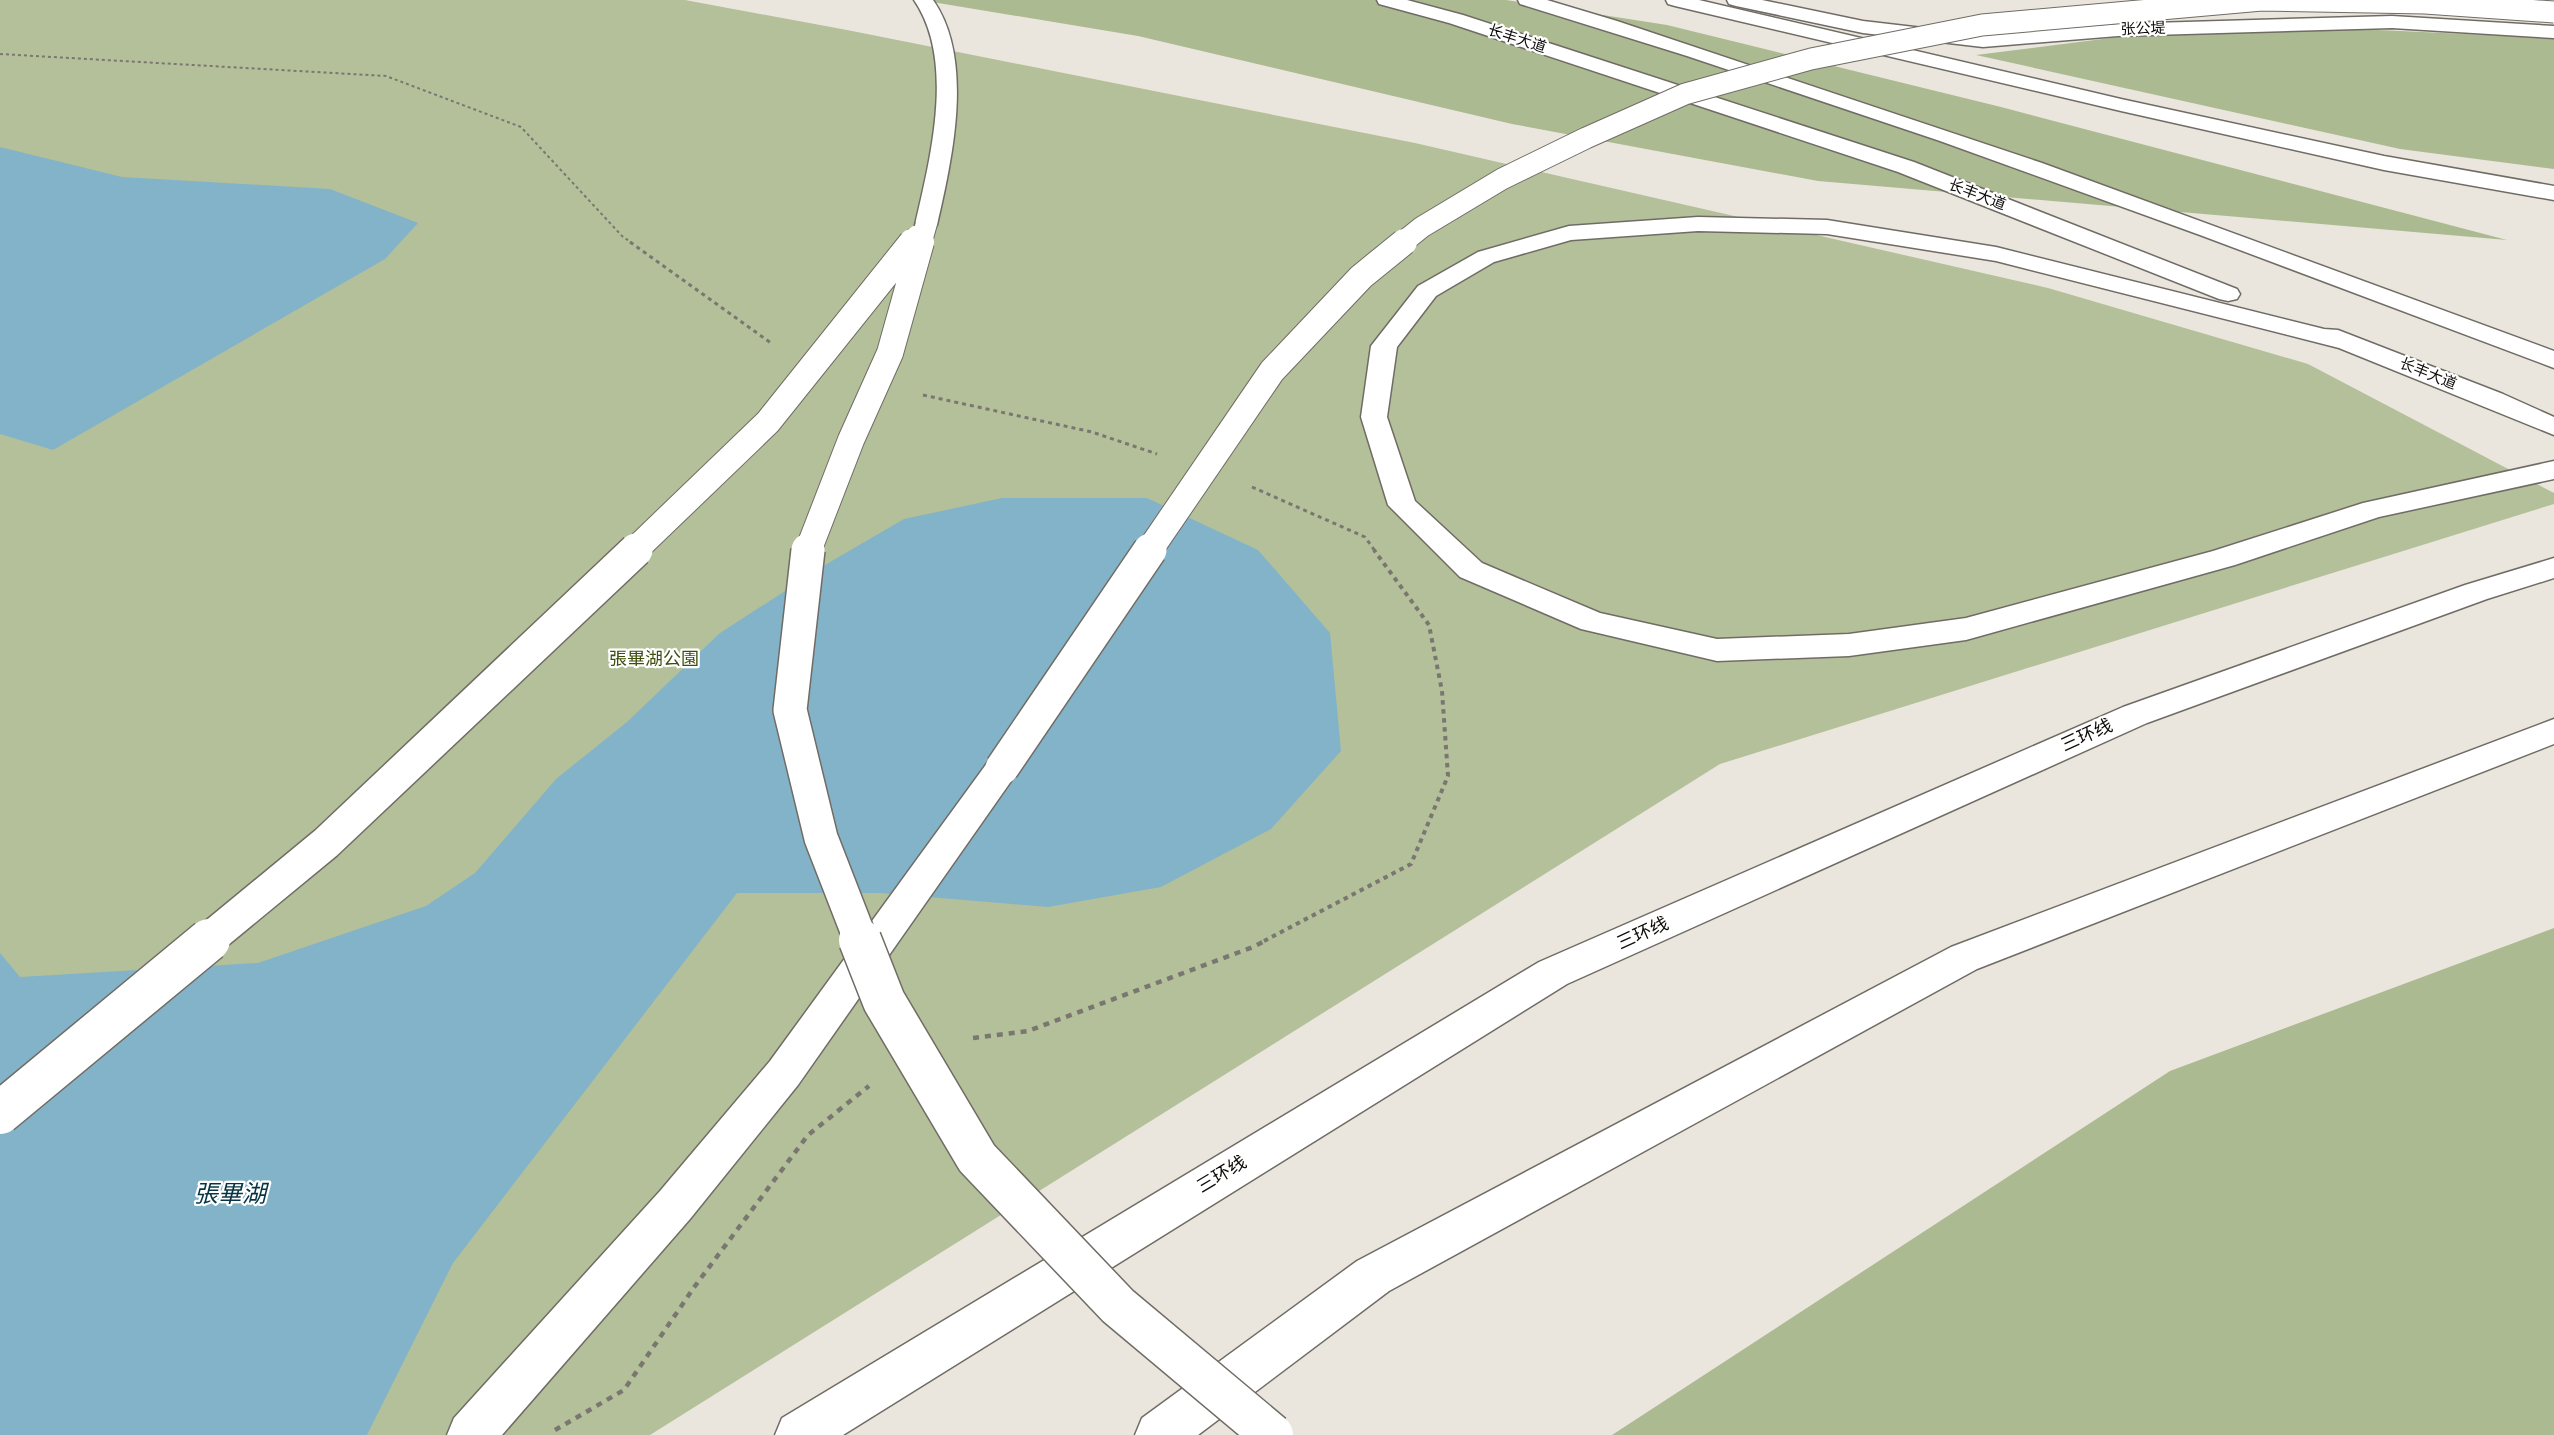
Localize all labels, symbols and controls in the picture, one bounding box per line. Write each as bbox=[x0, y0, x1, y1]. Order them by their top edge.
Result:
street label: 张公堤 bbox=[2120, 20, 2166, 37]
street label: 长丰大道 bbox=[1486, 22, 1548, 55]
street label: 长丰大道 bbox=[1946, 176, 2008, 213]
street label: 长丰大道 bbox=[2397, 355, 2459, 392]
park label: 張畢湖公園 bbox=[609, 650, 699, 669]
street label: 三环线 bbox=[2058, 715, 2115, 755]
street label: 三环线 bbox=[1614, 913, 1671, 953]
street label: 三环线 bbox=[1193, 1152, 1250, 1197]
water label: 張畢湖 bbox=[194, 1182, 270, 1207]

